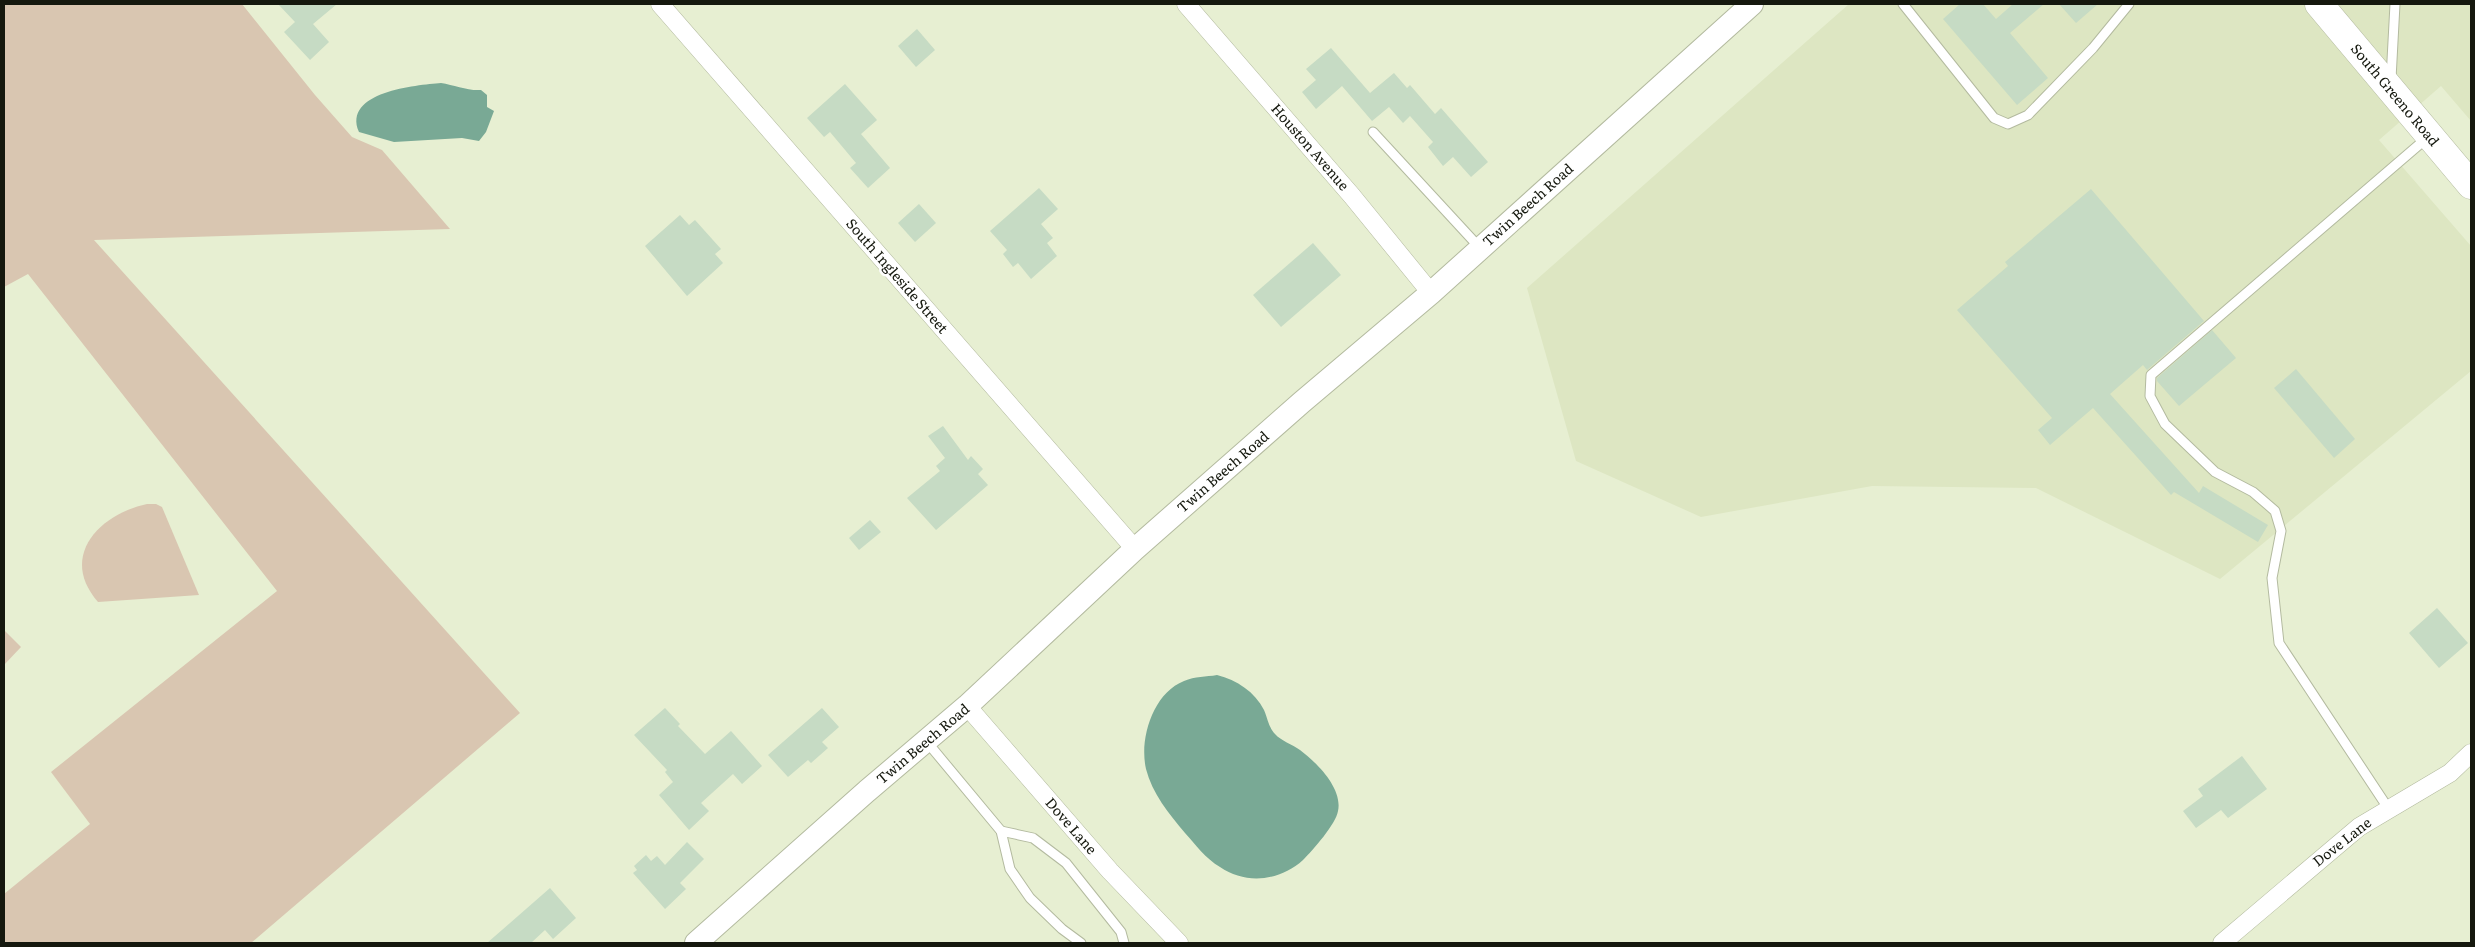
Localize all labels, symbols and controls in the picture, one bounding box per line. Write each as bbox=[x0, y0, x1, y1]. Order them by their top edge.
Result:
street label: South Greeno Road bbox=[2347, 39, 2445, 150]
street label: Houston Avenue bbox=[1267, 98, 1354, 194]
street label: Twin Beech Road bbox=[1478, 158, 1577, 250]
street label: South Ingleside Street bbox=[842, 213, 954, 337]
street label: Twin Beech Road bbox=[1172, 425, 1273, 517]
street label: Twin Beech Road bbox=[872, 698, 973, 788]
street label: Dove Lane bbox=[1041, 793, 1102, 858]
street label: Dove Lane bbox=[2308, 812, 2375, 870]

